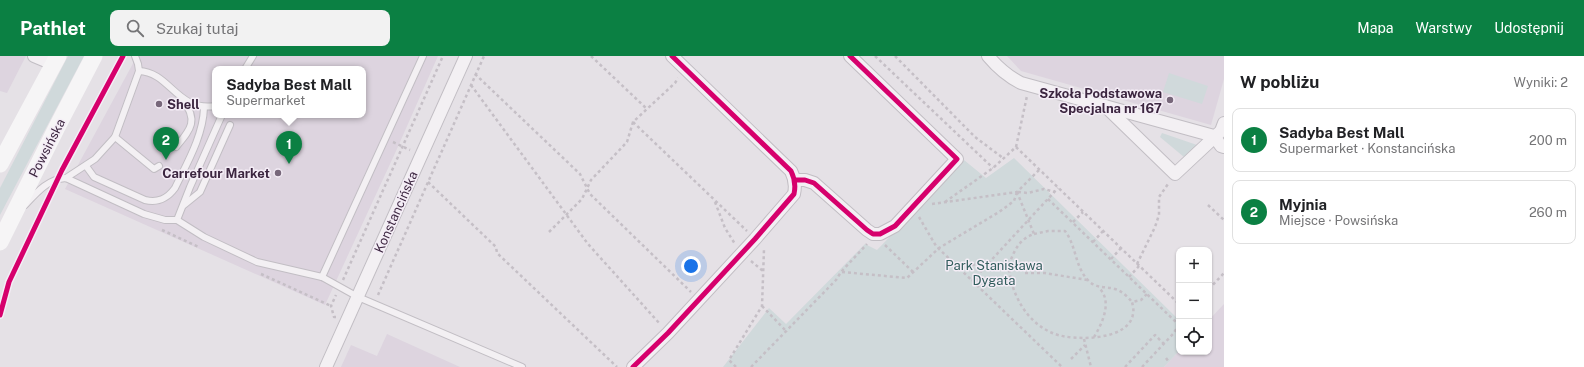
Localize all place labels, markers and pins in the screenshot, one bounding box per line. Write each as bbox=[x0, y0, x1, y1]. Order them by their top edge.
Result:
place label: Szkoła Podstawowa Specjalna nr 167 bbox=[1039, 86, 1162, 116]
marker: Szkoła Podstawowa Specjalna nr 167 bbox=[1165, 95, 1175, 105]
place label: Shell bbox=[167, 97, 200, 112]
marker: Shell bbox=[154, 99, 164, 109]
pin: 2 bbox=[153, 127, 179, 160]
pin: 1 bbox=[276, 131, 302, 164]
place label: Carrefour Market bbox=[162, 166, 270, 181]
marker: Carrefour Market bbox=[273, 168, 283, 178]

